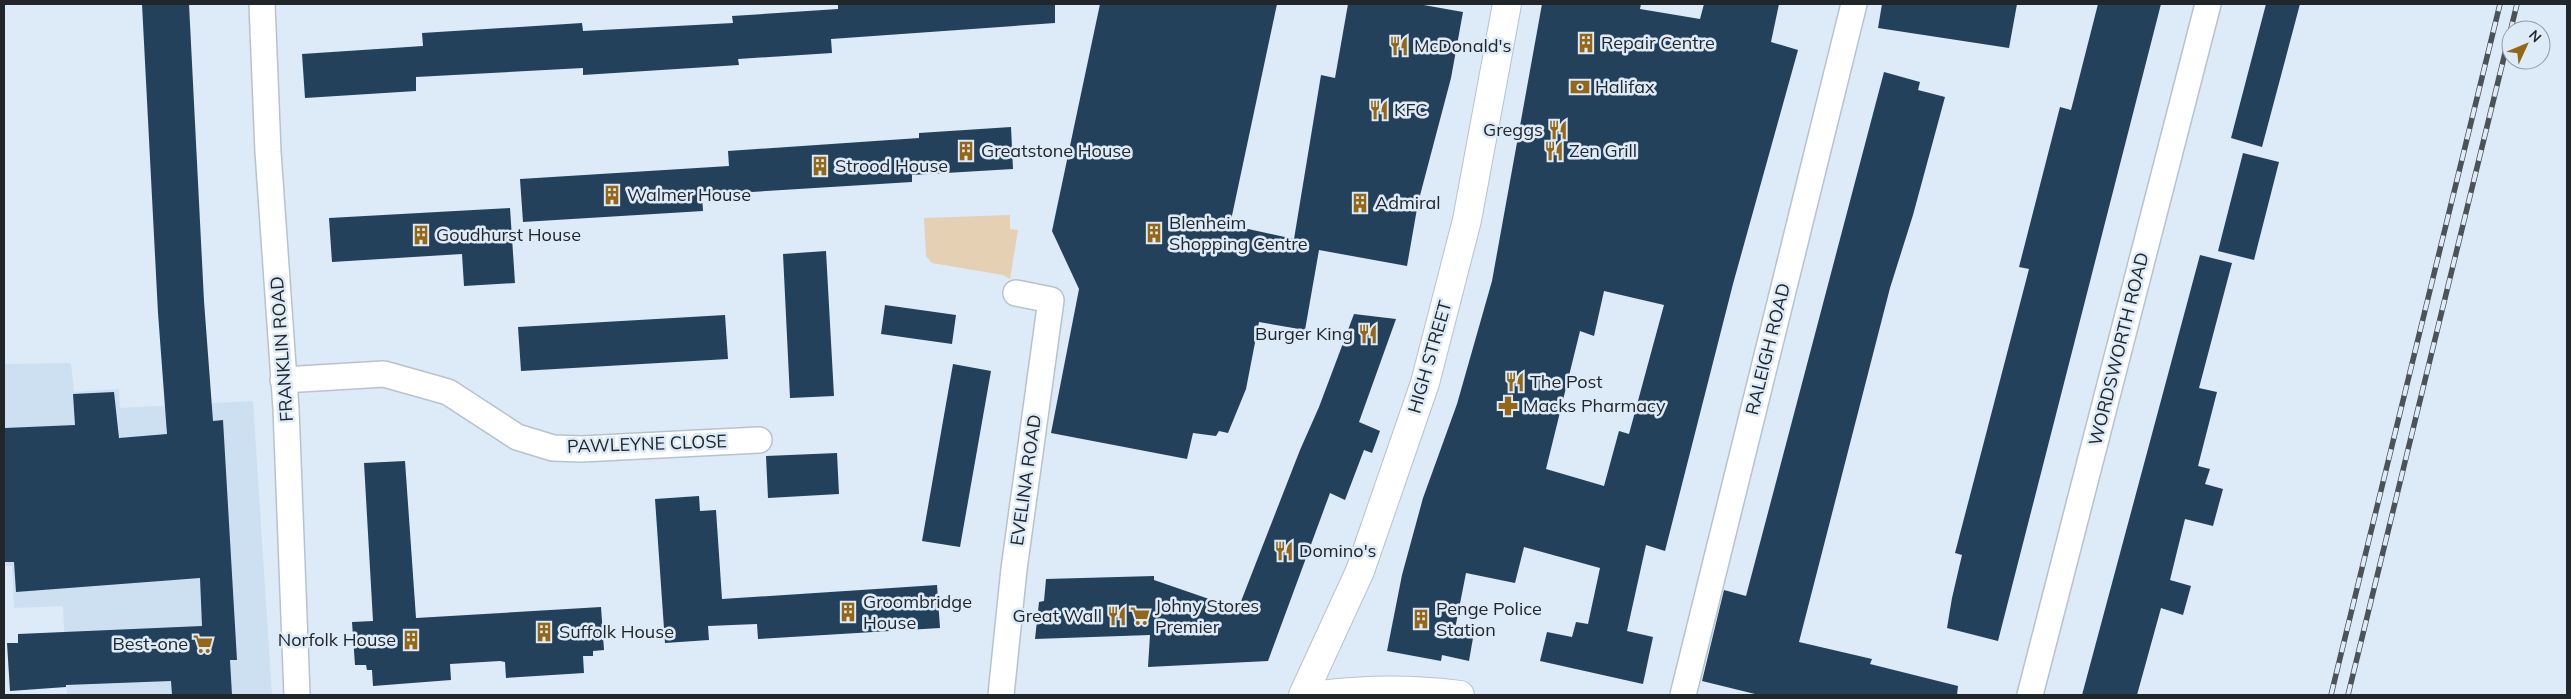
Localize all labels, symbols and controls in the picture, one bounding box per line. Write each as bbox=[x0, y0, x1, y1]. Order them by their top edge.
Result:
north arrow bbox=[2501, 20, 2551, 70]
text: N bbox=[2525, 26, 2545, 46]
place label: Repair Centre bbox=[1601, 31, 1715, 54]
building icon: Repair Centre bbox=[1575, 32, 1597, 54]
place label: McDonald's bbox=[1414, 34, 1511, 57]
restaurant icon: McDonald's bbox=[1388, 35, 1410, 57]
place label: Halifax bbox=[1595, 75, 1655, 98]
bank icon: Halifax bbox=[1569, 76, 1591, 98]
place label: KFC bbox=[1394, 98, 1428, 121]
restaurant icon: KFC bbox=[1368, 99, 1390, 121]
place label: Greggs bbox=[1483, 118, 1543, 141]
restaurant icon: Greggs bbox=[1547, 119, 1569, 141]
place label: Greatstone House bbox=[981, 139, 1131, 162]
place label: Zen Grill bbox=[1569, 139, 1637, 162]
building icon: Greatstone House bbox=[955, 140, 977, 162]
restaurant icon: Zen Grill bbox=[1543, 140, 1565, 162]
place label: Strood House bbox=[835, 154, 948, 177]
building icon: Strood House bbox=[809, 155, 831, 177]
place label: Walmer House bbox=[627, 183, 751, 206]
building icon: Walmer House bbox=[601, 184, 623, 206]
place label: Admiral bbox=[1375, 191, 1441, 214]
building icon: Admiral bbox=[1349, 192, 1371, 214]
place label: Blenheim Shopping Centre bbox=[1169, 211, 1308, 255]
building icon: Blenheim Shopping Centre bbox=[1143, 222, 1165, 244]
place label: Goudhurst House bbox=[436, 223, 581, 246]
building icon: Goudhurst House bbox=[410, 224, 432, 246]
street label: WORDSWORTH ROAD bbox=[2083, 250, 2154, 448]
street label: FRANKLIN ROAD bbox=[265, 276, 298, 423]
street label: RALEIGH ROAD bbox=[1740, 281, 1795, 417]
street label: HIGH STREET bbox=[1402, 298, 1457, 416]
place label: Burger King bbox=[1255, 322, 1353, 345]
restaurant icon: Burger King bbox=[1357, 323, 1379, 345]
place label: The Post bbox=[1530, 370, 1603, 393]
restaurant icon: The Post bbox=[1504, 371, 1526, 393]
place label: Macks Pharmacy bbox=[1523, 394, 1666, 417]
pharmacy icon: Macks Pharmacy bbox=[1497, 395, 1519, 417]
street label: EVELINA ROAD bbox=[1005, 413, 1046, 547]
street label: PAWLEYNE CLOSE bbox=[567, 429, 727, 458]
place label: Domino's bbox=[1299, 539, 1377, 562]
restaurant icon: Domino's bbox=[1273, 540, 1295, 562]
place label: Groombridge House bbox=[863, 590, 972, 634]
place label: Johny Stores Premier bbox=[1155, 594, 1259, 638]
place label: Penge Police Station bbox=[1436, 597, 1542, 641]
building icon: Groombridge House bbox=[837, 601, 859, 623]
place label: Great Wall bbox=[1012, 604, 1102, 627]
restaurant icon: Great Wall bbox=[1106, 605, 1128, 627]
supermarket icon: Johny Stores Premier bbox=[1129, 605, 1151, 627]
building icon: Penge Police Station bbox=[1410, 608, 1432, 630]
place label: Suffolk House bbox=[559, 620, 674, 643]
building icon: Suffolk House bbox=[533, 621, 555, 643]
place label: Norfolk House bbox=[278, 628, 396, 651]
building icon: Norfolk House bbox=[400, 629, 422, 651]
place label: Best-one bbox=[112, 632, 188, 655]
supermarket icon: Best-one bbox=[192, 633, 214, 655]

